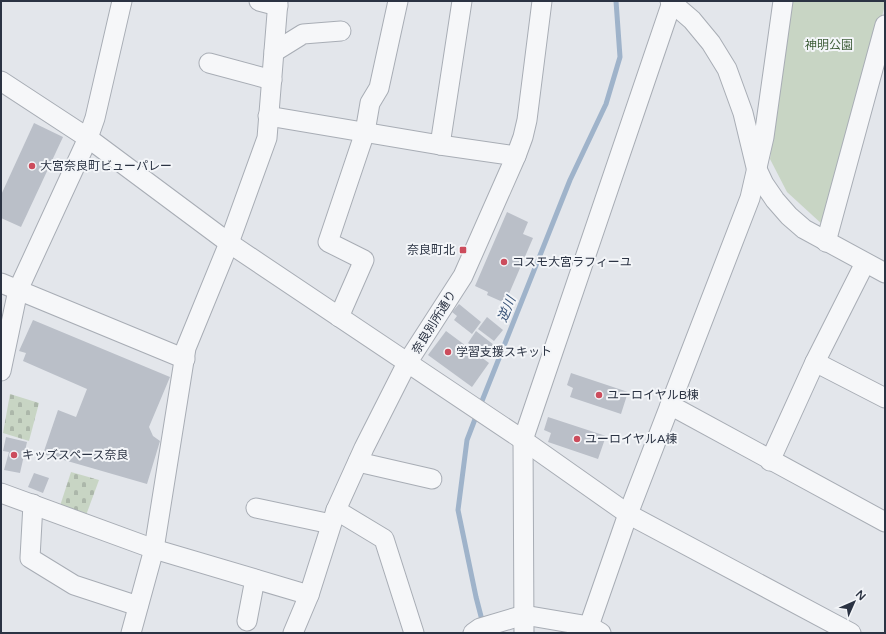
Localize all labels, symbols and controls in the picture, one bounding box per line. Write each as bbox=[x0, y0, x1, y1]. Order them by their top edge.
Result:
park label: 神明公園 bbox=[805, 38, 853, 52]
place label: 大宮奈良町ビューパレー bbox=[40, 159, 172, 173]
marker: 大宮奈良町ビューパレー bbox=[27, 161, 37, 171]
place label: 奈良町北 bbox=[407, 243, 455, 257]
marker: 奈良町北 bbox=[458, 245, 468, 255]
place label: コスモ大宮ラフィーユ bbox=[512, 255, 632, 269]
marker: コスモ大宮ラフィーユ bbox=[499, 257, 509, 267]
street label: 奈良別所通り bbox=[409, 288, 459, 356]
water label: 逆川 bbox=[495, 292, 520, 324]
place label: 学習支援スキット bbox=[456, 345, 552, 359]
marker: 学習支援スキット bbox=[443, 347, 453, 357]
place label: ユーロイヤルB棟 bbox=[607, 388, 699, 402]
marker: ユーロイヤルB棟 bbox=[594, 390, 604, 400]
place label: ユーロイヤルA棟 bbox=[585, 432, 678, 446]
marker: ユーロイヤルA棟 bbox=[572, 434, 582, 444]
place label: キッズスペース奈良 bbox=[22, 448, 129, 462]
marker: キッズスペース奈良 bbox=[9, 450, 19, 460]
north arrow bbox=[834, 582, 874, 622]
text: N bbox=[853, 588, 868, 603]

